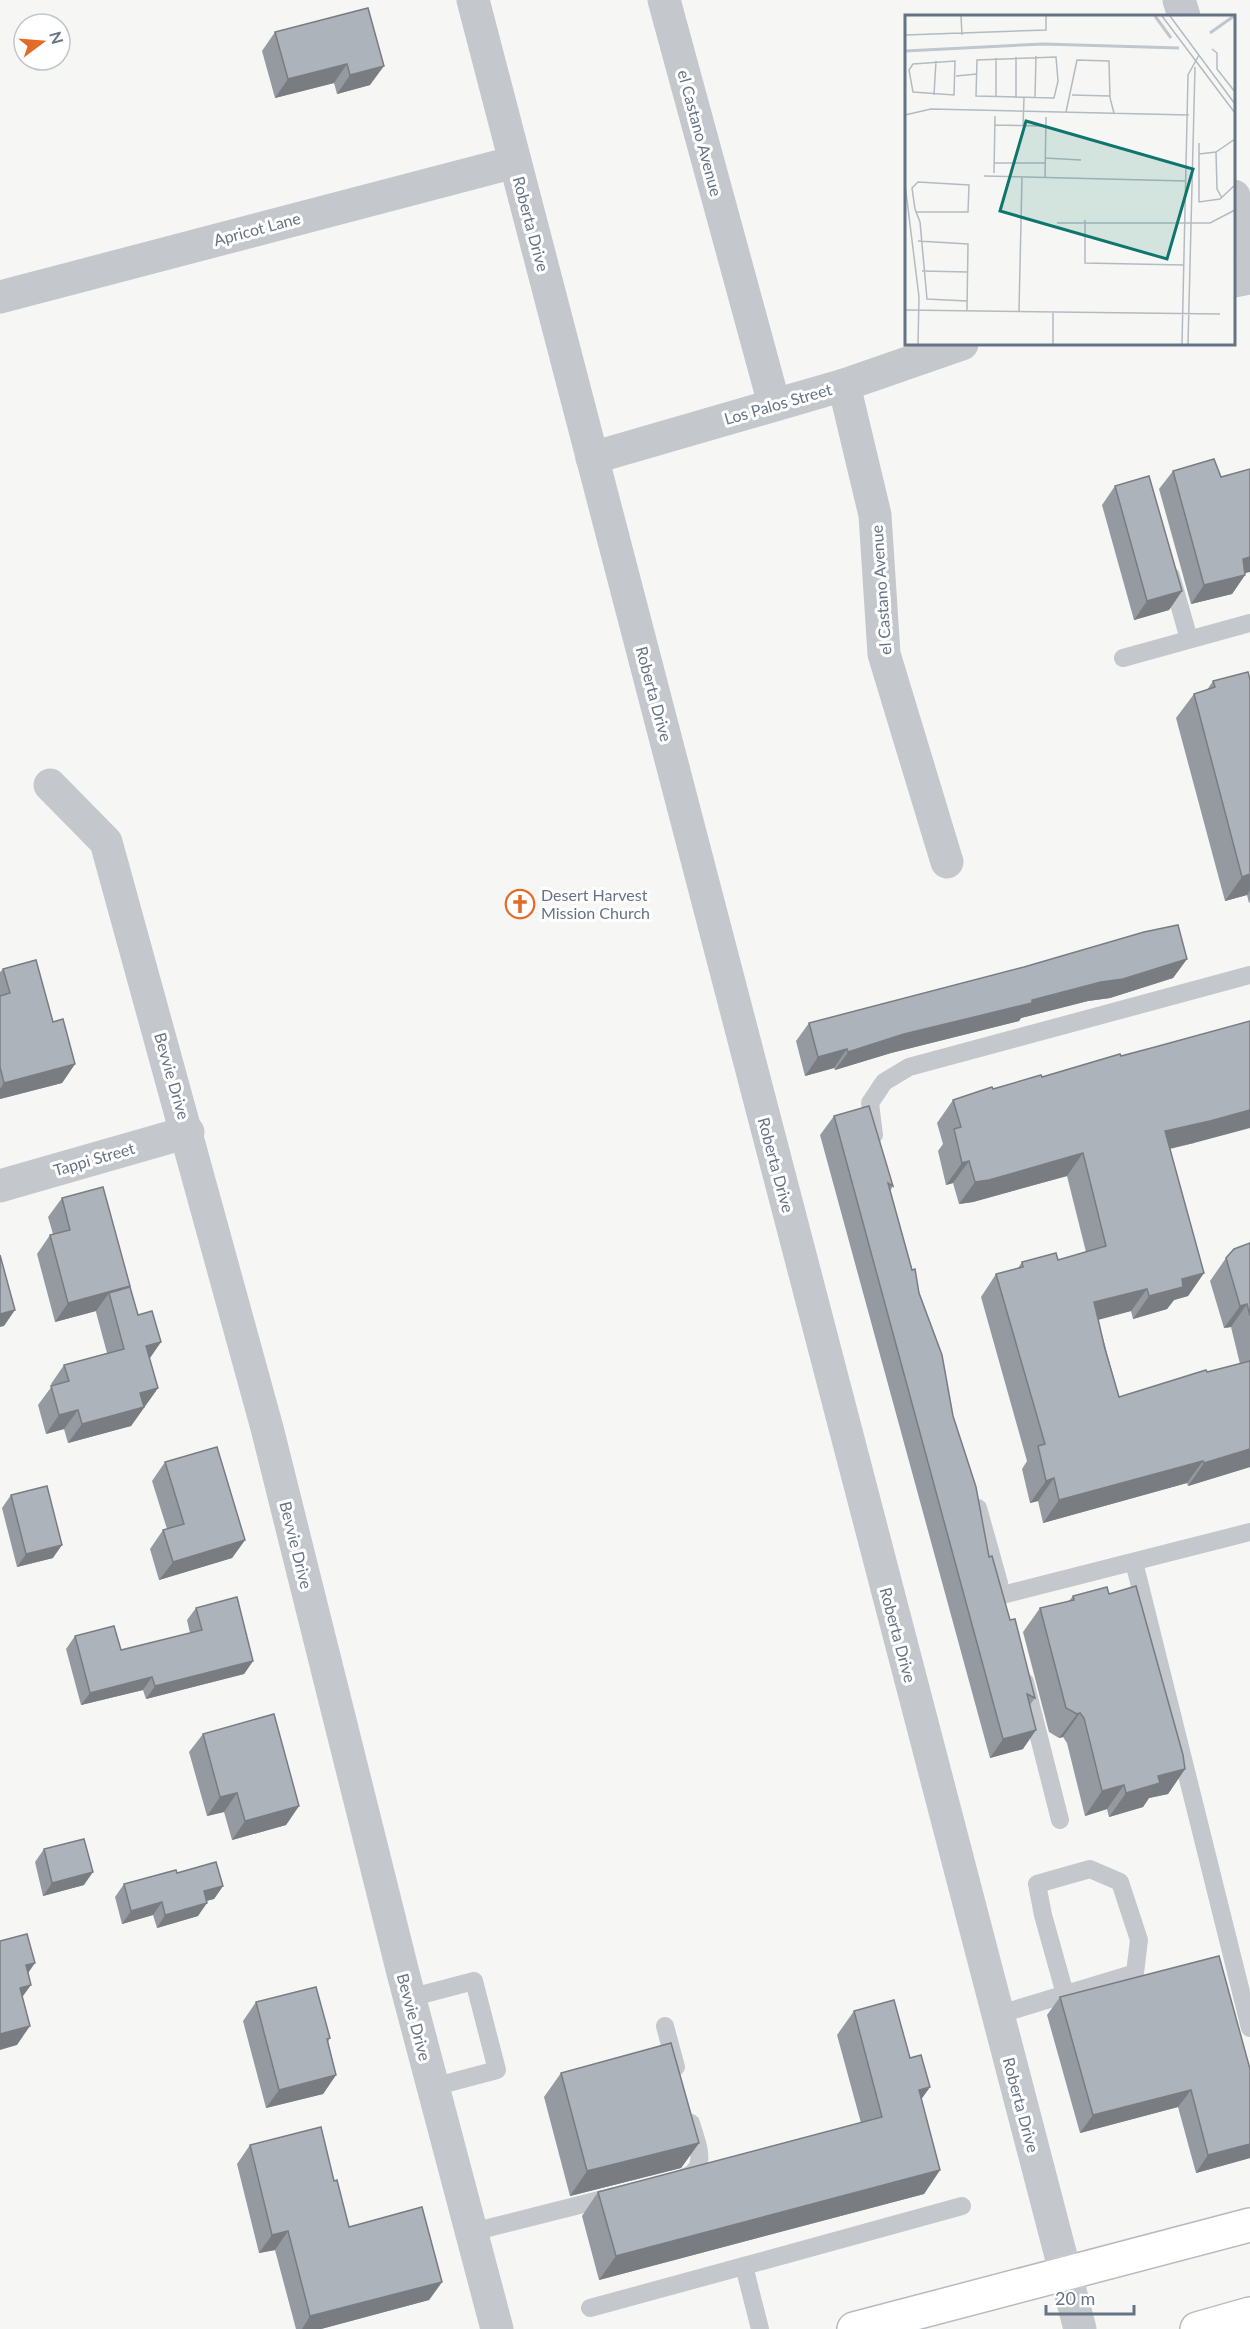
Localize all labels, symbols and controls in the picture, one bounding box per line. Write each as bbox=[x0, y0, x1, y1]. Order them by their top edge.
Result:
north arrow bbox=[12, 12, 72, 72]
inset map bbox=[905, 15, 1235, 345]
text: N bbox=[46, 29, 68, 46]
street label: el Castano Avenue bbox=[674, 68, 726, 198]
street label: Roberta Drive bbox=[510, 174, 553, 274]
street label: Apricot Lane bbox=[211, 208, 302, 249]
street label: Los Palos Street bbox=[722, 379, 834, 428]
street label: el Castano Avenue bbox=[866, 524, 895, 656]
street label: Roberta Drive bbox=[633, 644, 676, 744]
place label: Desert Harvest Mission Church bbox=[541, 885, 650, 922]
church icon: Desert Harvest Mission Church bbox=[504, 888, 536, 920]
street label: Bevvie Drive bbox=[151, 1030, 194, 1122]
street label: Roberta Drive bbox=[755, 1115, 798, 1215]
street label: Tappi Street bbox=[51, 1138, 137, 1179]
street label: Bevvie Drive bbox=[276, 1499, 317, 1591]
street label: Roberta Drive bbox=[877, 1585, 920, 1685]
street label: Bevvie Drive bbox=[394, 1971, 435, 2063]
street label: Roberta Drive bbox=[1000, 2055, 1043, 2155]
scale bar bbox=[1046, 2278, 1134, 2316]
text: 20 m bbox=[1055, 2287, 1095, 2309]

